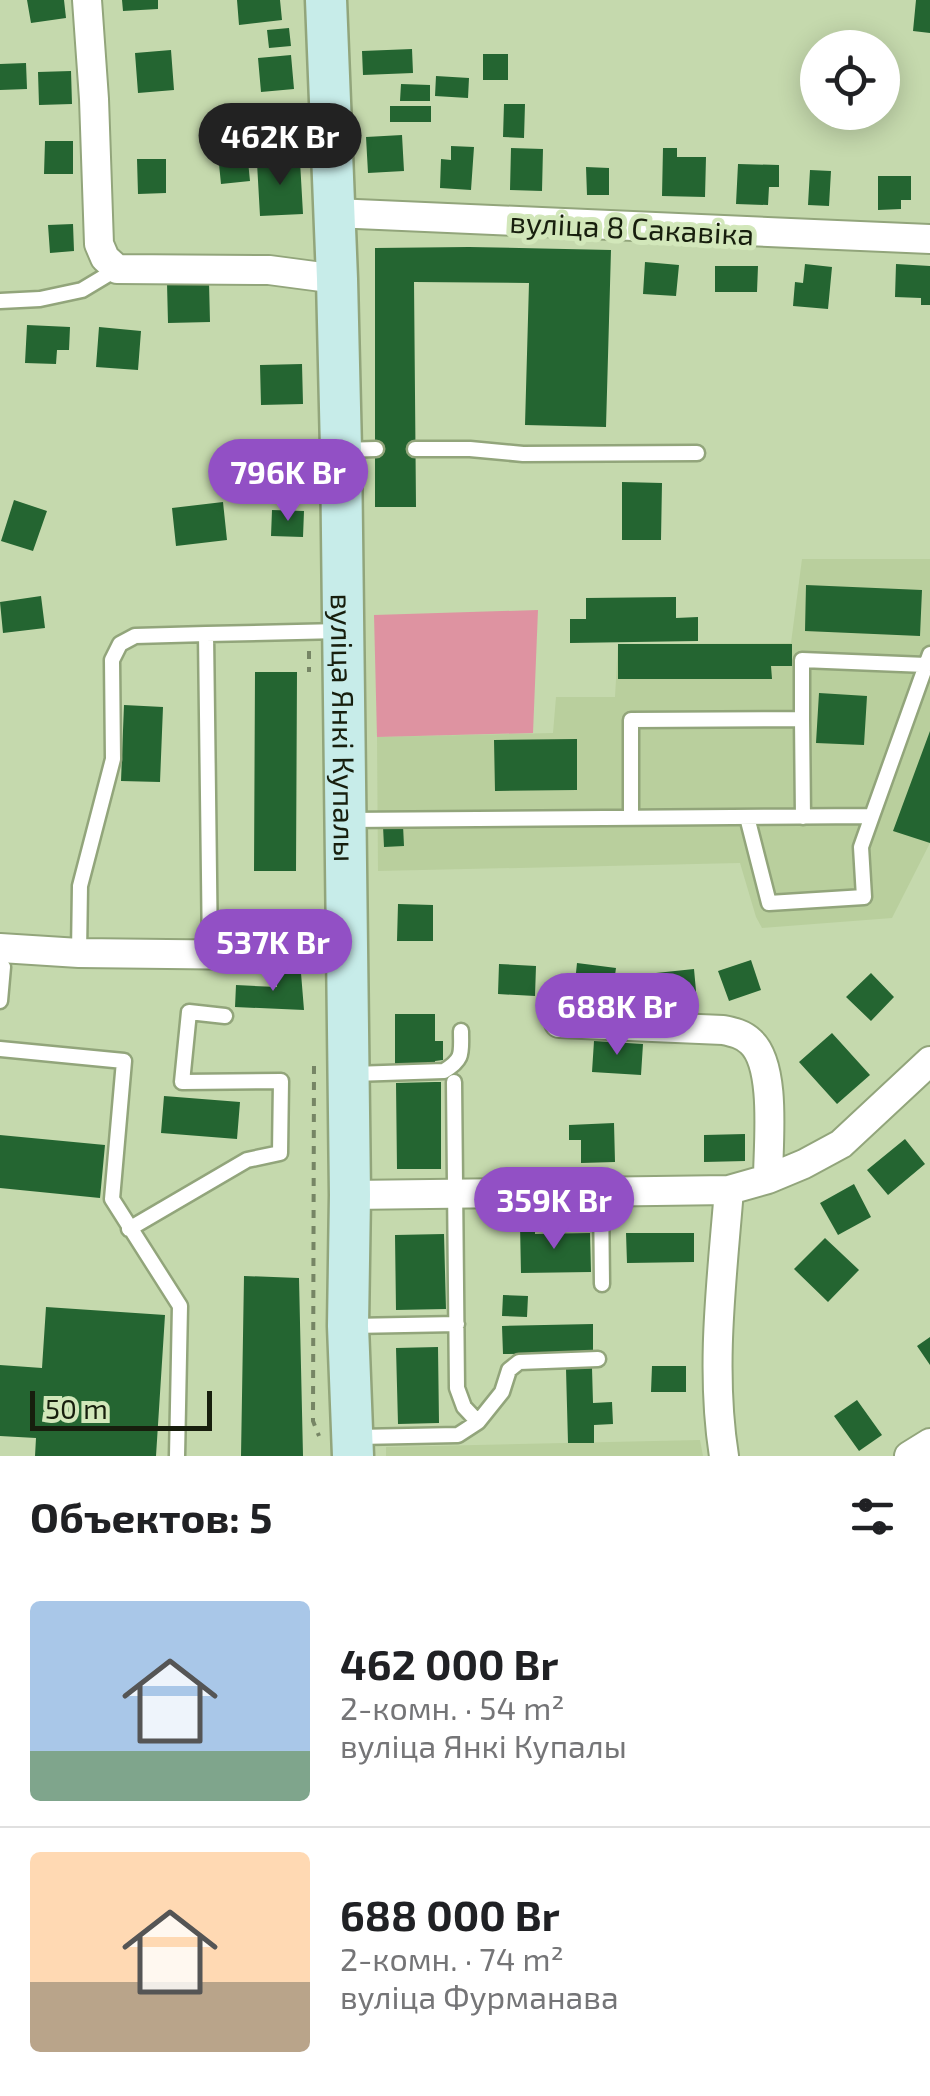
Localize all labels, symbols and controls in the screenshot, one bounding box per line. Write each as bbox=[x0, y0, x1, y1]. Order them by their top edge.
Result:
map controls bbox=[800, 30, 900, 130]
button: locate bbox=[800, 30, 900, 130]
pin: 462K Br bbox=[188, 103, 372, 188]
text: 462K Br bbox=[221, 116, 339, 154]
street label: вуліца 8 Сакавіка bbox=[509, 203, 755, 252]
pin: 796K Br bbox=[196, 439, 380, 524]
text: 796K Br bbox=[230, 452, 346, 490]
street label: вуліца Янкі Купалы bbox=[324, 593, 364, 862]
pin: 537K Br bbox=[181, 909, 365, 994]
text: 537K Br bbox=[216, 922, 330, 960]
pin: 688K Br bbox=[525, 973, 709, 1058]
text: 688K Br bbox=[557, 986, 677, 1024]
pin: 359K Br bbox=[462, 1167, 646, 1252]
text: 359K Br bbox=[496, 1180, 612, 1218]
scale bar bbox=[30, 1386, 212, 1430]
text: 50 m bbox=[45, 1391, 108, 1425]
icon: filters bbox=[845, 1489, 900, 1544]
text: Объектов: 5 bbox=[30, 1491, 272, 1541]
text: 462 000 Br bbox=[340, 1638, 558, 1688]
icon: home bbox=[110, 1641, 230, 1761]
text: 2-комн. · 54 m² bbox=[340, 1688, 565, 1726]
text: вуліца Янкі Купалы bbox=[340, 1726, 627, 1764]
text: 688 000 Br bbox=[340, 1889, 560, 1939]
icon: home bbox=[110, 1892, 230, 2012]
text: 2-комн. · 74 m² bbox=[340, 1939, 564, 1977]
text: вуліца Фурманава bbox=[340, 1977, 619, 2015]

